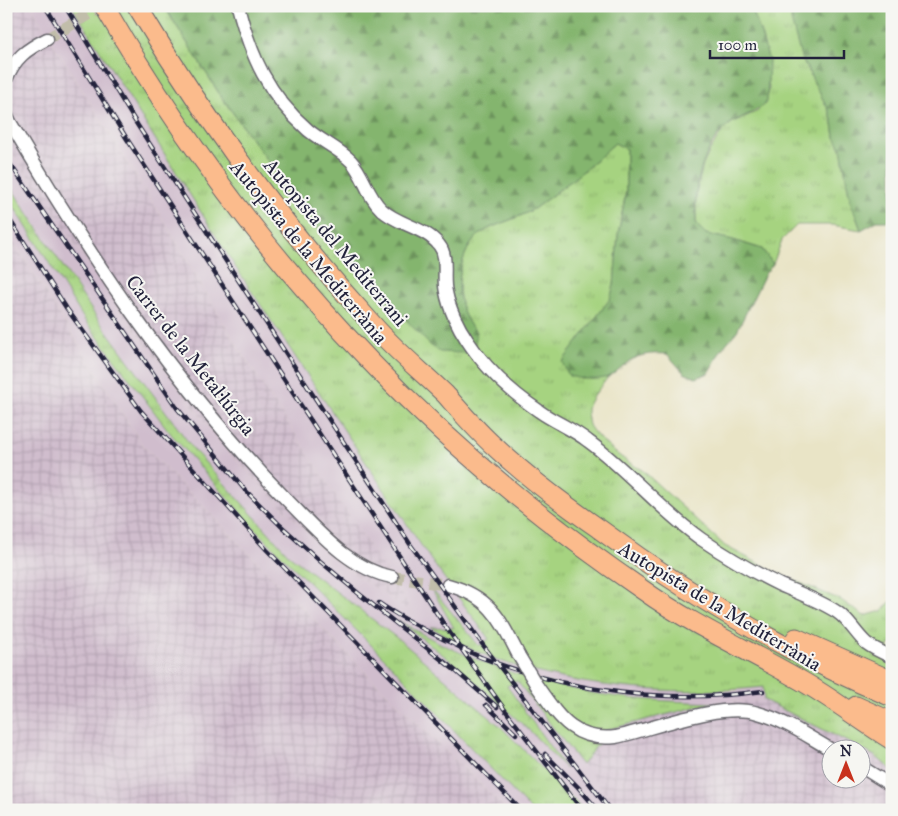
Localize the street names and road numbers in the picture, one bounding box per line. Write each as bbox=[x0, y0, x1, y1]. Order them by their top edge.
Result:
street label: Autopista del Mediterrani bbox=[258, 153, 413, 331]
street label: Autopista de la Mediterrània bbox=[224, 154, 393, 349]
street label: Carrer de la Metal·lúrgia bbox=[120, 270, 261, 441]
street label: Autopista de la Mediterrània bbox=[613, 535, 826, 676]

